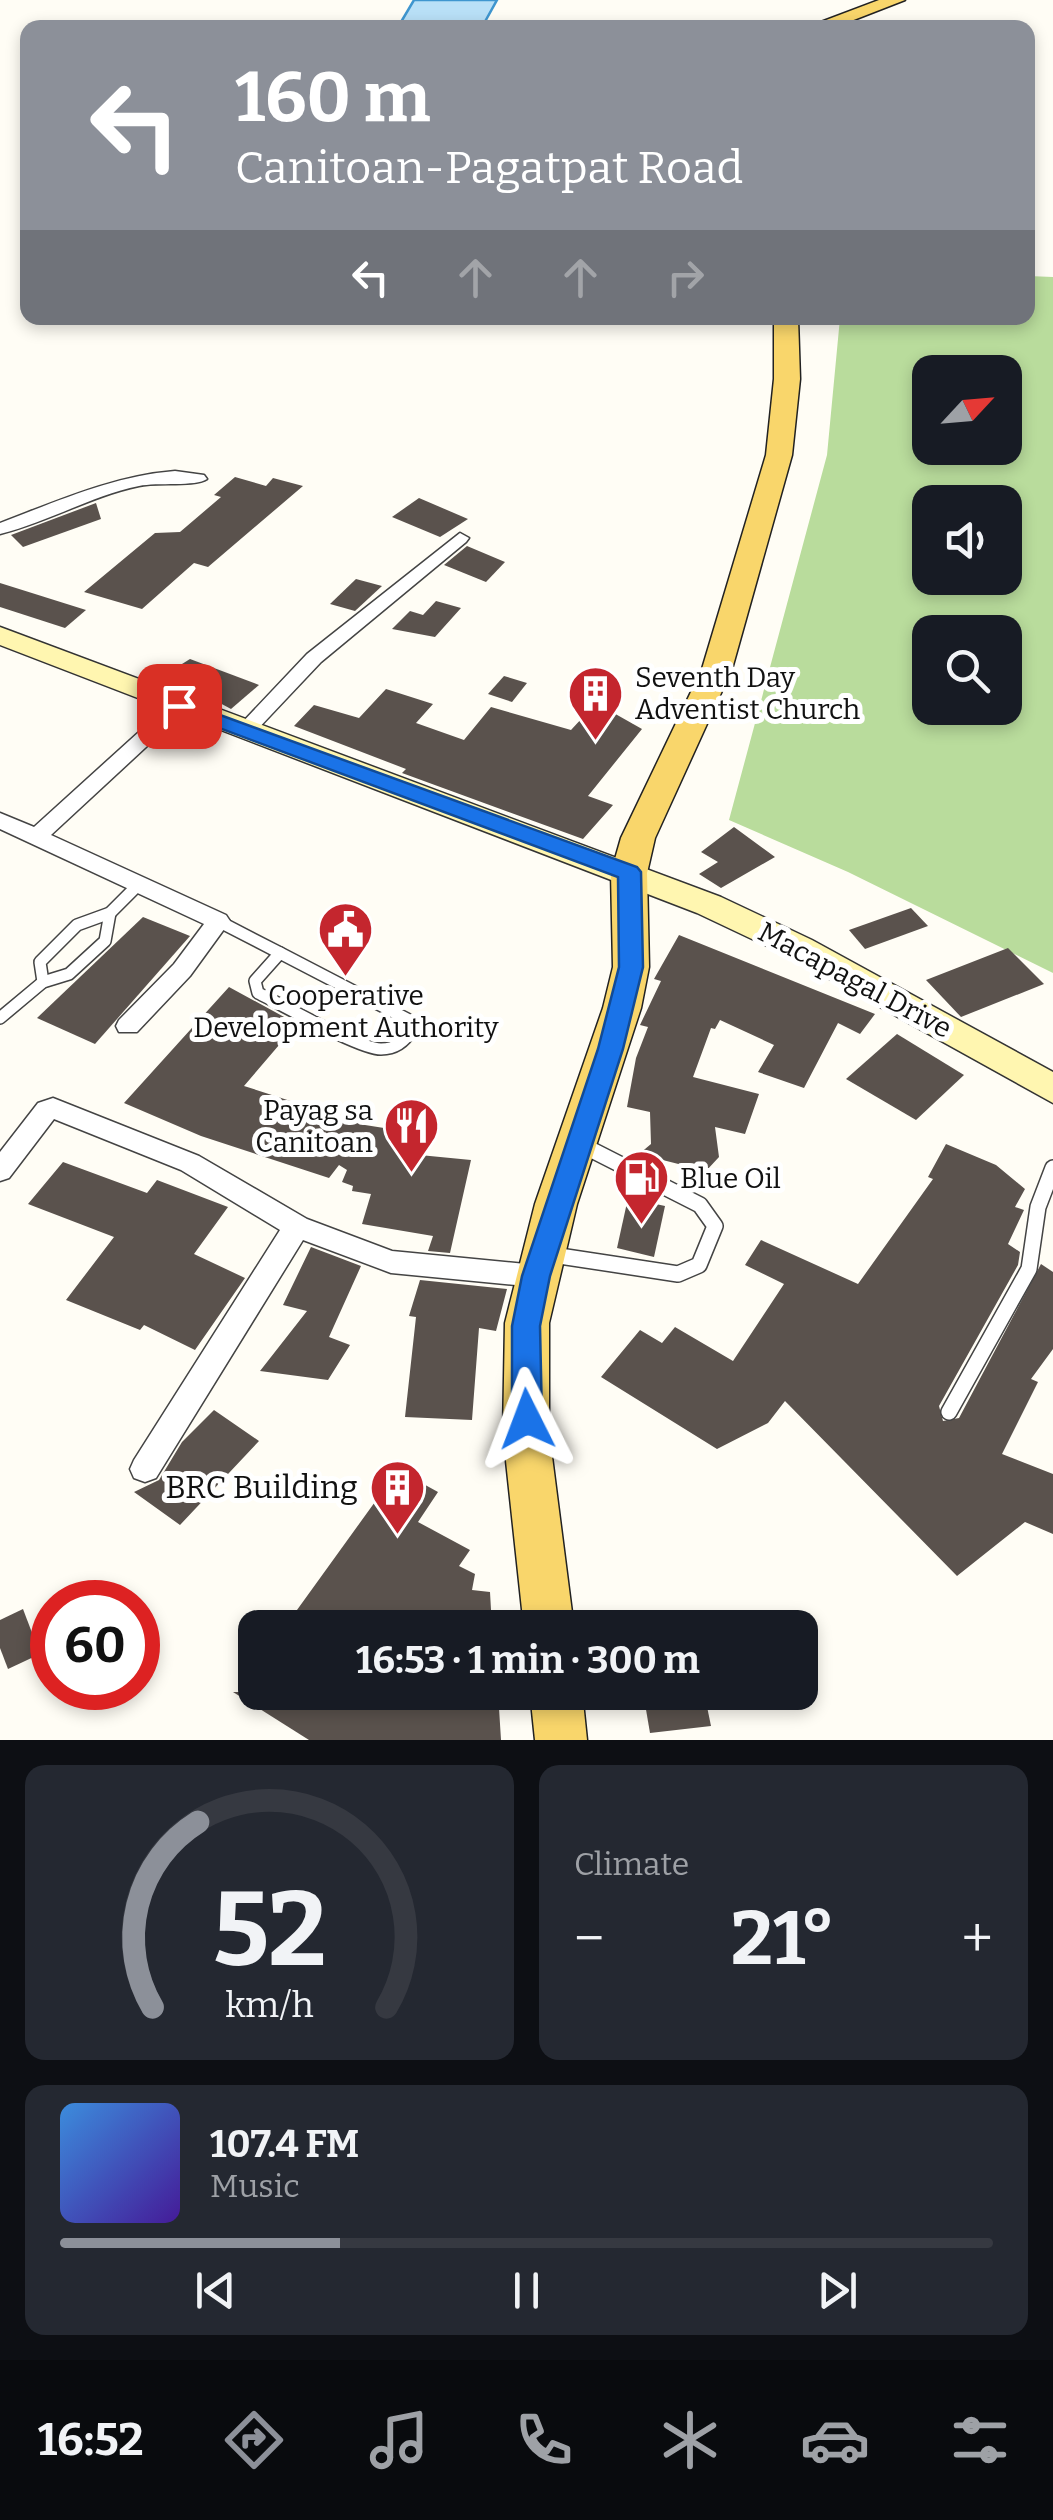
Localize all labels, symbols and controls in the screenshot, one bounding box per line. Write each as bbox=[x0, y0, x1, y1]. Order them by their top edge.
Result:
text: 160 m bbox=[235, 56, 430, 140]
icon: left bbox=[70, 60, 200, 190]
text: Canitoan-Pagatpat Road bbox=[235, 141, 743, 195]
icon: left bbox=[343, 250, 398, 305]
icon: ahead bbox=[448, 250, 503, 305]
icon: ahead bbox=[553, 250, 608, 305]
icon: right bbox=[658, 250, 713, 305]
north arrow bbox=[912, 355, 1022, 465]
map controls bbox=[912, 355, 1022, 725]
button: sound bbox=[912, 485, 1022, 595]
button: search bbox=[912, 615, 1022, 725]
place label: Seventh Day Adventist Church bbox=[635, 661, 860, 726]
building icon: Seventh Day Adventist Church bbox=[566, 663, 626, 742]
pin bbox=[137, 664, 222, 749]
icon: arrive bbox=[152, 679, 207, 734]
public building icon: Cooperative Development Authority bbox=[316, 899, 376, 978]
street label: Macapagal Drive bbox=[753, 915, 957, 1045]
place label: Cooperative Development Authority bbox=[193, 979, 499, 1044]
place label: Payag sa Canitoan bbox=[255, 1094, 373, 1159]
restaurant icon: Payag sa Canitoan bbox=[382, 1096, 442, 1175]
fuel station icon: Blue Oil bbox=[611, 1148, 671, 1227]
place label: Blue Oil bbox=[680, 1162, 781, 1195]
position arrow bbox=[475, 1367, 579, 1471]
building icon: BRC Building bbox=[367, 1457, 427, 1536]
place label: BRC Building bbox=[165, 1468, 358, 1506]
speed limit sign: 60 bbox=[30, 1580, 160, 1710]
text: 16:53 · 1 min · 300 m bbox=[356, 1637, 700, 1683]
text: Climate bbox=[574, 1845, 689, 1883]
text: 52 bbox=[212, 1868, 327, 1993]
text: 21° bbox=[731, 1894, 835, 1984]
text: − bbox=[574, 1906, 604, 1972]
text: + bbox=[962, 1906, 993, 1972]
text: km/h bbox=[225, 1984, 314, 2026]
text: 107.4 FM bbox=[210, 2121, 359, 2167]
text: Music bbox=[210, 2167, 300, 2205]
icon: previous bbox=[188, 2263, 243, 2318]
icon: pause bbox=[499, 2263, 554, 2318]
icon: next bbox=[810, 2263, 865, 2318]
icon: directions bbox=[219, 2405, 289, 2475]
icon: music bbox=[364, 2405, 434, 2475]
icon: phone bbox=[509, 2405, 579, 2475]
icon: climate bbox=[655, 2405, 725, 2475]
icon: car bbox=[800, 2405, 870, 2475]
icon: filters bbox=[945, 2405, 1015, 2475]
text: 16:52 bbox=[38, 2413, 144, 2467]

